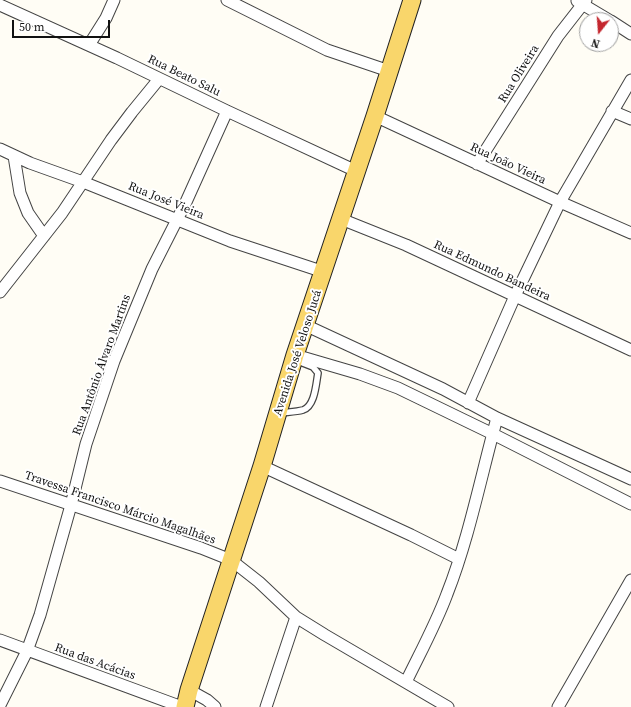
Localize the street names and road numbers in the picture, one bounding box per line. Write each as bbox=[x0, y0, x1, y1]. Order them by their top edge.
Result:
street label: Rua Oliveira bbox=[496, 42, 542, 106]
street label: Rua Beato Salu bbox=[145, 52, 223, 100]
street label: Rua João Vieira bbox=[468, 140, 548, 188]
street label: Rua José Vieira bbox=[126, 179, 206, 223]
street label: Rua Edmundo Bandeira bbox=[431, 238, 553, 304]
street label: Avenida José Veloso Jucá bbox=[271, 288, 325, 418]
street label: Rua Antônio Álvaro Martins bbox=[70, 293, 134, 437]
street label: Travessa Francisco Márcio Magalhães bbox=[23, 468, 217, 548]
street label: Rua das Acácias bbox=[53, 641, 137, 683]

